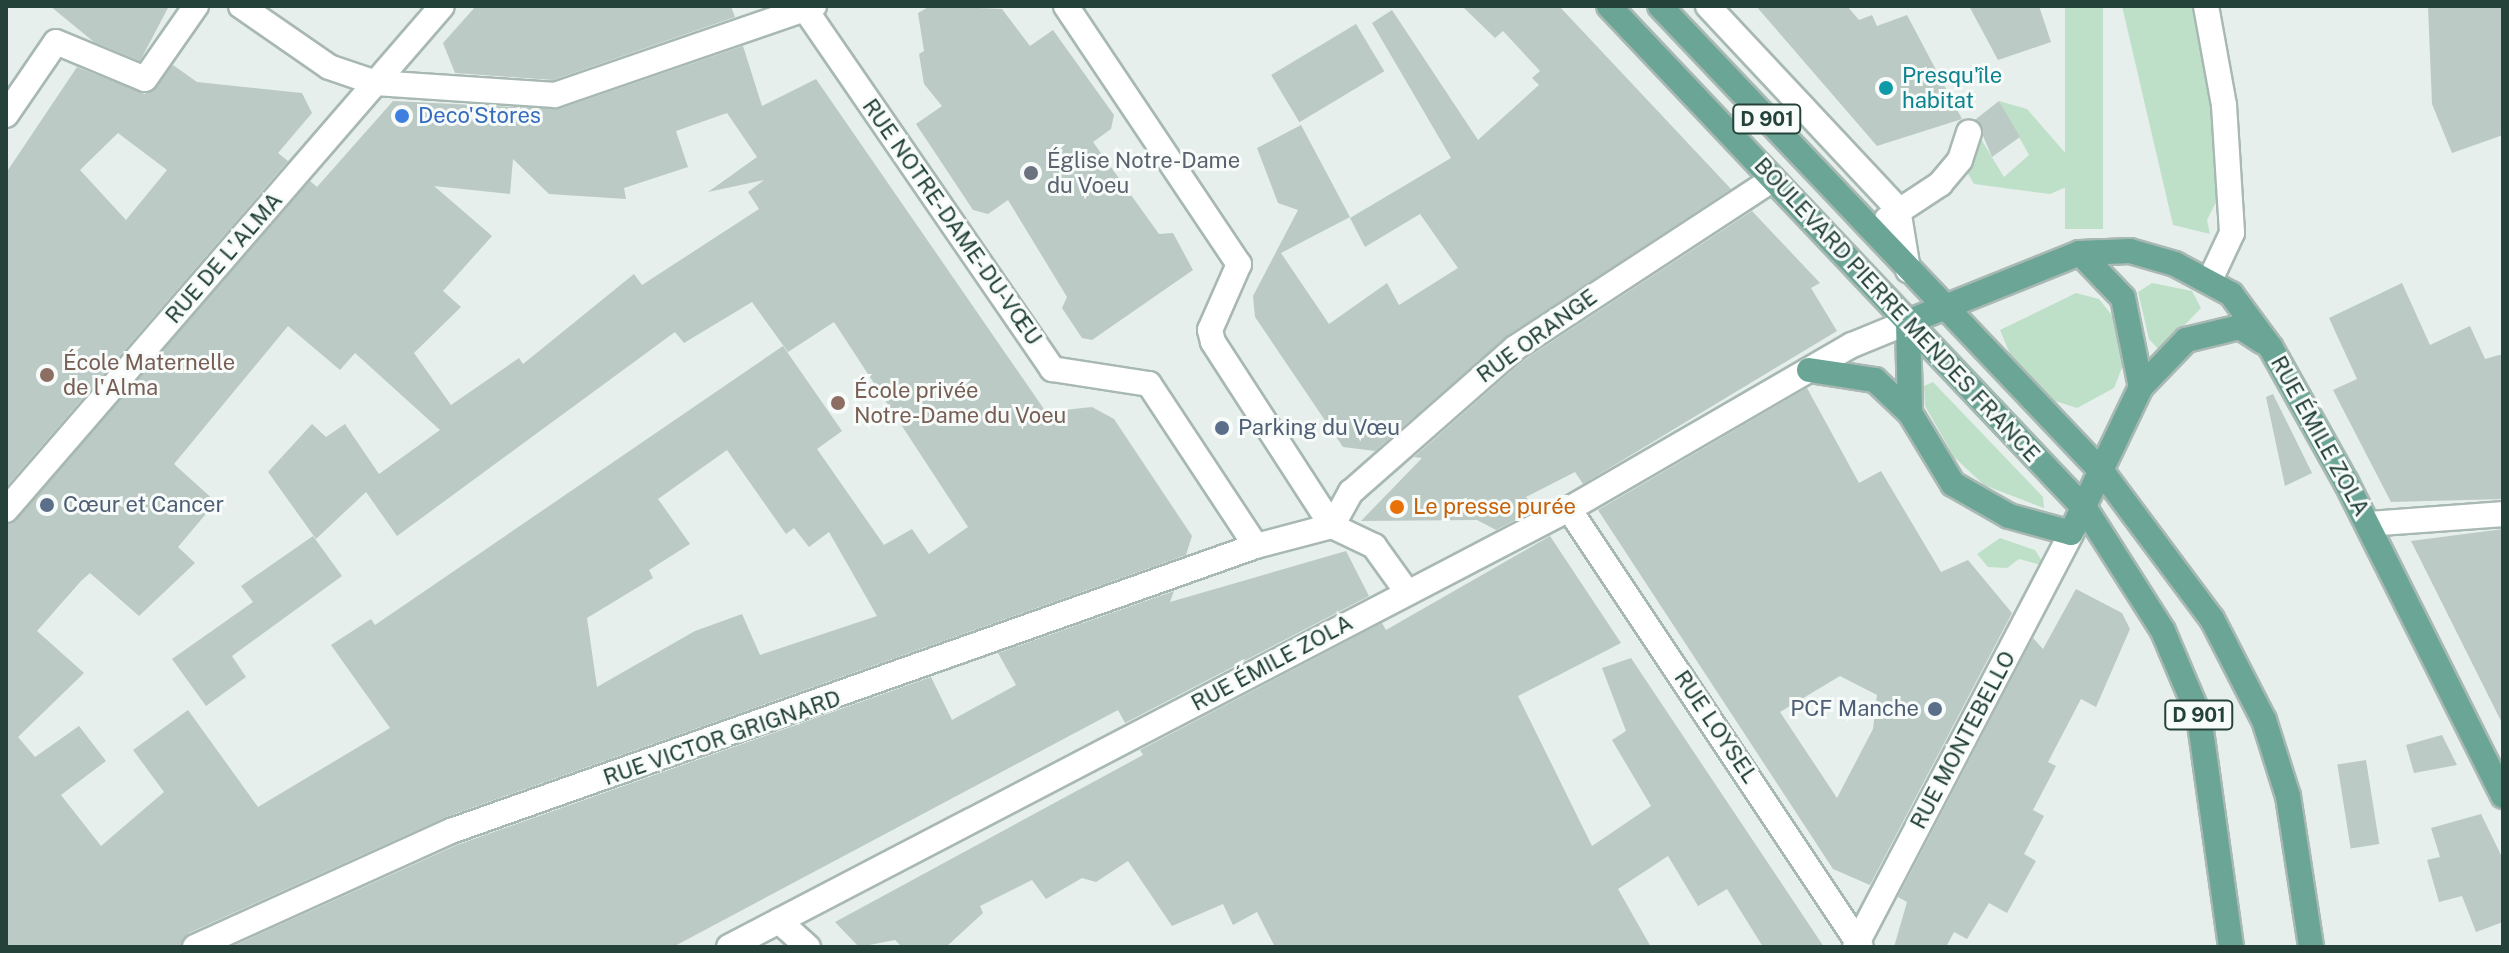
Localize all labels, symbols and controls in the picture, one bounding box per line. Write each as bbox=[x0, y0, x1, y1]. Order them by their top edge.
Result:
place label: Presqu'île habitat bbox=[1902, 62, 2002, 114]
marker: Presqu'île habitat bbox=[1877, 79, 1895, 97]
street label: RUE NOTRE-DAME-DU-VŒU bbox=[857, 94, 1047, 350]
place label: Deco'Stores bbox=[418, 103, 541, 129]
road number: D 901 bbox=[1731, 103, 1803, 135]
marker: Deco'Stores bbox=[393, 107, 411, 125]
place label: Église Notre-Dame du Voeu bbox=[1047, 147, 1240, 198]
street label: BOULEVARD PIERRE MENDES FRANCE bbox=[1749, 152, 2045, 468]
marker: Église Notre-Dame du Voeu bbox=[1022, 164, 1040, 182]
street label: RUE DE L'ALMA bbox=[160, 187, 288, 329]
street label: RUE ORANGE bbox=[1472, 284, 1602, 388]
place label: École Maternelle de l'Alma bbox=[63, 349, 235, 400]
street label: RUE ÉMILE ZOLA bbox=[2265, 351, 2375, 521]
marker: École Maternelle de l'Alma bbox=[38, 366, 56, 384]
place label: École privée Notre-Dame du Voeu bbox=[854, 377, 1067, 428]
marker: École privée Notre-Dame du Voeu bbox=[829, 394, 847, 412]
place label: Parking du Vœu bbox=[1238, 415, 1401, 441]
marker: Parking du Vœu bbox=[1213, 419, 1231, 437]
place label: Cœur et Cancer bbox=[63, 492, 224, 518]
place label: Le presse purée bbox=[1413, 494, 1576, 520]
marker: Cœur et Cancer bbox=[38, 496, 56, 514]
marker: Le presse purée bbox=[1388, 498, 1406, 516]
street label: RUE ÉMILE ZOLA bbox=[1187, 609, 1357, 717]
street label: RUE MONTEBELLO bbox=[1905, 646, 2021, 834]
street label: RUE LOYSEL bbox=[1669, 666, 1763, 788]
street label: RUE VICTOR GRIGNARD bbox=[600, 685, 844, 791]
place label: PCF Manche bbox=[1790, 696, 1919, 722]
road number: D 901 bbox=[2163, 699, 2235, 731]
marker: PCF Manche bbox=[1926, 700, 1944, 718]

